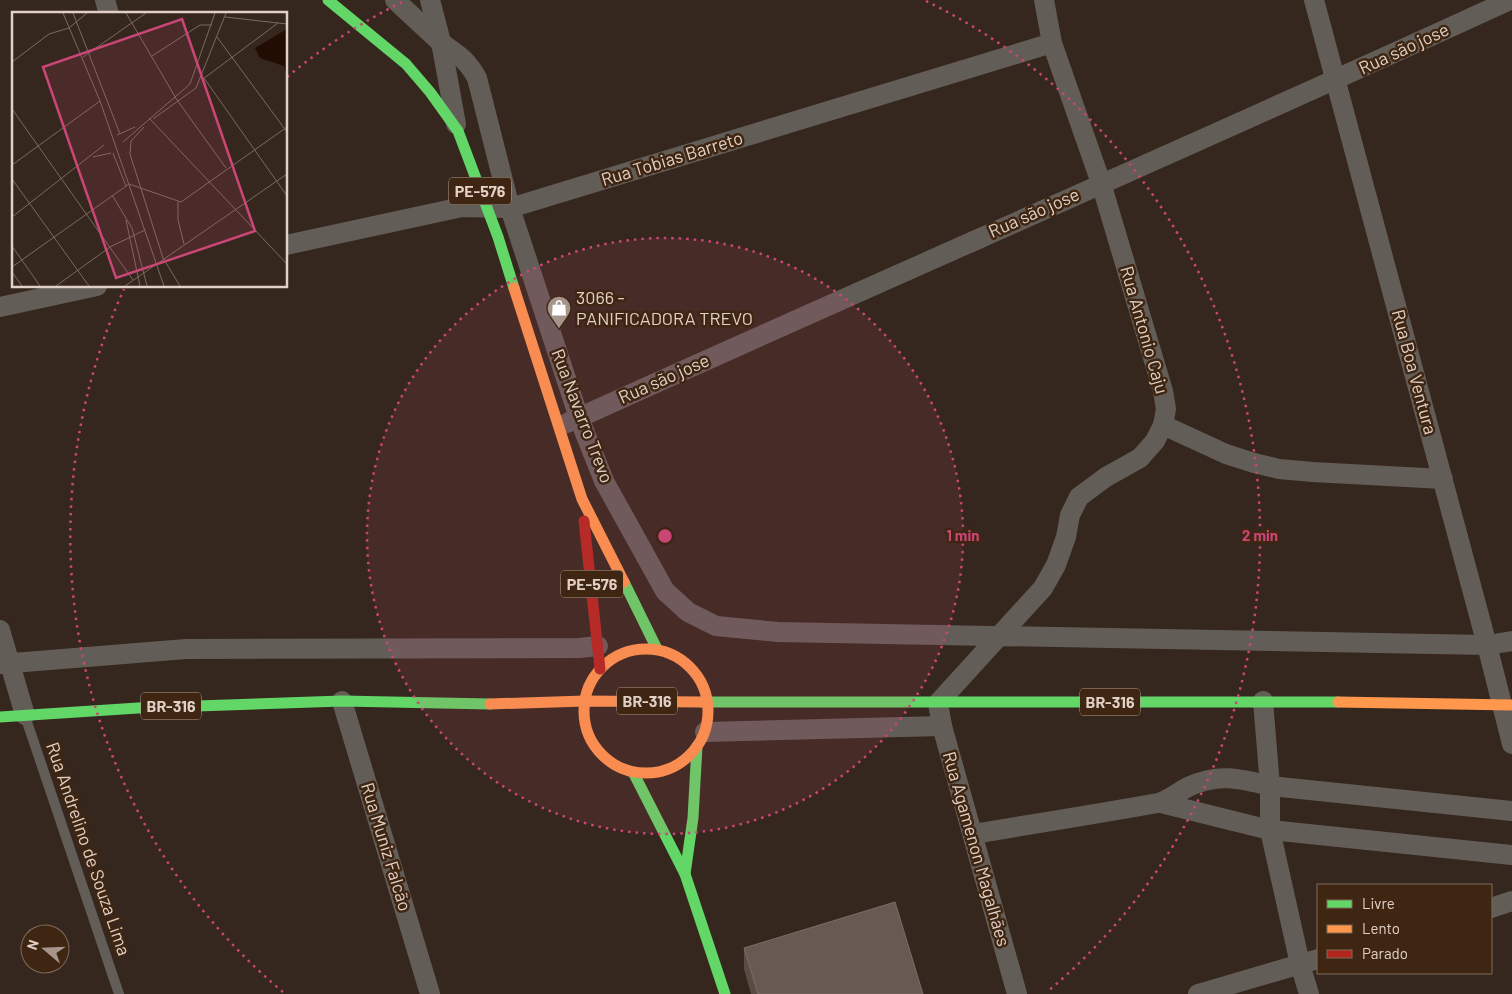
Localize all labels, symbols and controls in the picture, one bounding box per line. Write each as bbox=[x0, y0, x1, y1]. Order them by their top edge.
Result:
inset map bbox=[12, 12, 288, 288]
street label: Rua são jose bbox=[1355, 18, 1452, 79]
street label: Rua Tobias Barreto bbox=[598, 126, 745, 190]
road number: PE-576 bbox=[449, 178, 511, 205]
street label: Rua são jose bbox=[985, 182, 1082, 242]
street label: Rua Antonio Caju bbox=[1116, 263, 1174, 396]
place label: 3066 - PANIFICADORA TREVO bbox=[576, 286, 753, 329]
shop icon: 3066 - PANIFICADORA TREVO bbox=[546, 295, 572, 329]
street label: Rua Boa Ventura bbox=[1388, 307, 1442, 437]
street label: Rua Navarro Trevo bbox=[547, 345, 619, 486]
street label: Rua são jose bbox=[615, 348, 712, 408]
text: 1 min bbox=[947, 526, 979, 544]
text: 2 min bbox=[1242, 526, 1278, 544]
centre of rings bbox=[656, 527, 674, 545]
road number: PE-576 bbox=[561, 570, 623, 598]
road number: BR-316 bbox=[617, 688, 677, 714]
road number: BR-316 bbox=[1080, 689, 1140, 716]
road number: BR-316 bbox=[141, 692, 201, 719]
street label: Rua Andrelino de Souza Lima bbox=[42, 739, 136, 958]
street label: Rua Agamenon Magalhães bbox=[939, 749, 1015, 949]
street label: Rua Muniz Falcão bbox=[357, 780, 417, 914]
legend bbox=[1317, 884, 1492, 974]
text: Livre bbox=[1362, 894, 1395, 912]
text: Lento bbox=[1362, 919, 1400, 937]
north arrow bbox=[20, 924, 70, 974]
text: N bbox=[23, 937, 42, 952]
text: Parado bbox=[1362, 944, 1408, 962]

